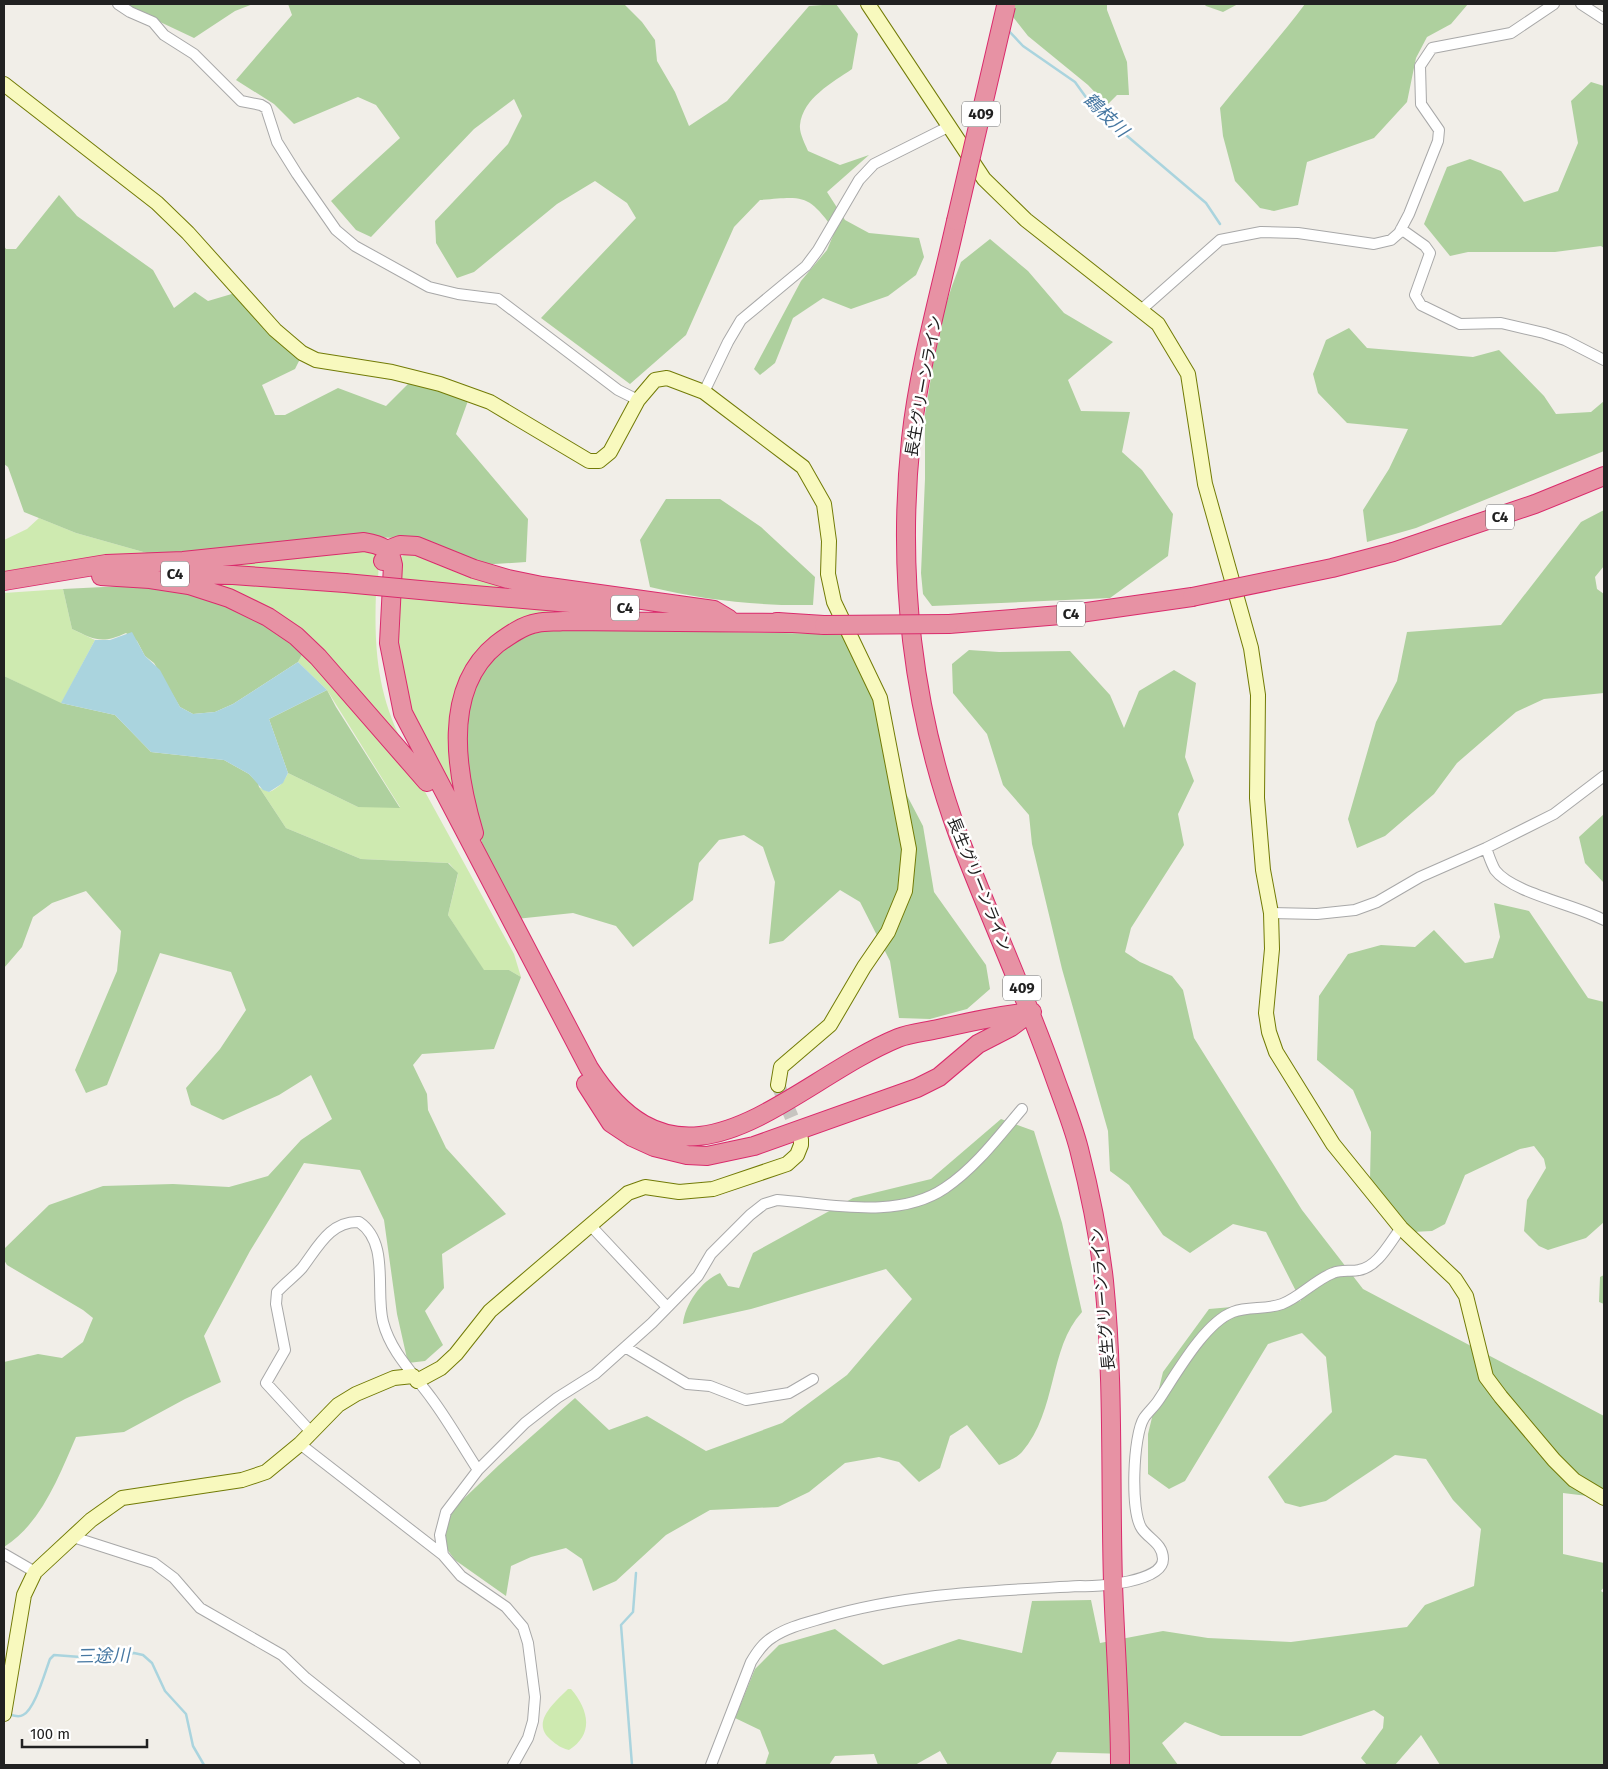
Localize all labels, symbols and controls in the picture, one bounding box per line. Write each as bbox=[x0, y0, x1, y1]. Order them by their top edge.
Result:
water label: 鶴枝川 bbox=[1079, 88, 1135, 143]
road number: 409 bbox=[962, 102, 1000, 126]
street label: 長生グリーンライン bbox=[902, 314, 945, 458]
road number: C4 bbox=[1486, 504, 1514, 530]
road number: C4 bbox=[161, 562, 189, 586]
road number: C4 bbox=[611, 596, 639, 620]
road number: C4 bbox=[1057, 602, 1085, 626]
street label: 長生グリーンライン bbox=[944, 814, 1015, 954]
road number: 409 bbox=[1003, 976, 1041, 1000]
street label: 長生グリーンライン bbox=[1087, 1227, 1118, 1371]
water label: 三途川 bbox=[76, 1644, 132, 1667]
scale bar bbox=[22, 1716, 148, 1748]
text: 100 m bbox=[30, 1725, 70, 1743]

